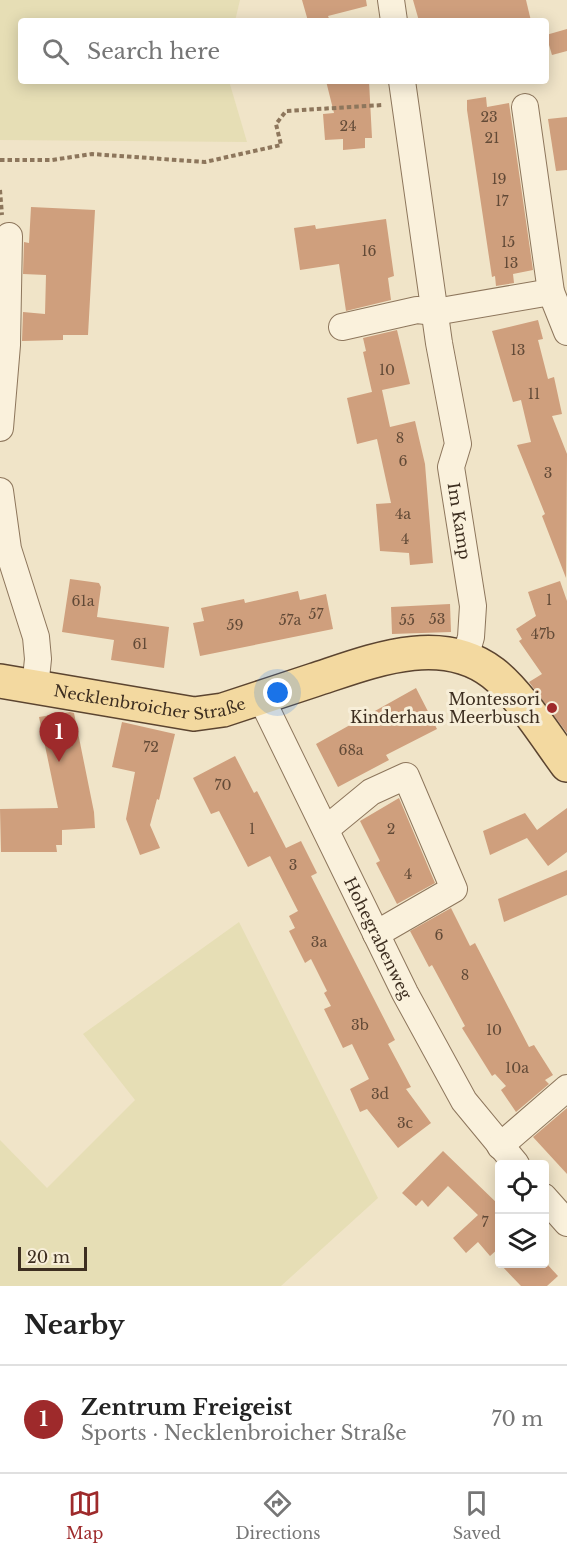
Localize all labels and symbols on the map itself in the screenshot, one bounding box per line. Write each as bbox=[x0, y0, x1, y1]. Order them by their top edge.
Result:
house number: 23 bbox=[480, 108, 498, 126]
house number: 24 bbox=[340, 117, 356, 135]
house number: 21 bbox=[485, 129, 499, 147]
house number: 19 bbox=[491, 170, 507, 188]
house number: 17 bbox=[495, 192, 510, 210]
house number: 15 bbox=[501, 233, 515, 251]
house number: 16 bbox=[361, 242, 377, 260]
house number: 13 bbox=[504, 254, 518, 272]
house number: 13 bbox=[511, 341, 525, 359]
house number: 10 bbox=[379, 361, 395, 379]
house number: 11 bbox=[528, 385, 540, 403]
house number: 8 bbox=[396, 429, 404, 447]
house number: 6 bbox=[398, 452, 408, 470]
house number: 3 bbox=[544, 464, 552, 482]
street label: Im Kamp bbox=[444, 481, 476, 561]
house number: 4a bbox=[395, 505, 411, 523]
house number: 4 bbox=[401, 530, 409, 548]
house number: 1 bbox=[546, 591, 552, 609]
house number: 61a bbox=[71, 592, 95, 610]
house number: 57 bbox=[309, 605, 324, 623]
house number: 53 bbox=[429, 610, 445, 628]
house number: 57a bbox=[279, 611, 302, 629]
house number: 55 bbox=[399, 611, 415, 629]
house number: 59 bbox=[227, 616, 243, 634]
house number: 47b bbox=[531, 625, 555, 643]
house number: 61 bbox=[132, 635, 148, 653]
your location bbox=[263, 678, 292, 707]
street label: Necklenbroicher Straße bbox=[52, 680, 248, 724]
place label: Montessori Kinderhaus Meerbusch bbox=[350, 689, 541, 727]
marker: Montessori Kinderhaus Meerbusch bbox=[545, 701, 559, 715]
pin: 1 bbox=[40, 712, 78, 762]
house number: 72 bbox=[143, 738, 159, 756]
house number: 68a bbox=[338, 741, 364, 759]
house number: 70 bbox=[214, 776, 232, 794]
house number: 1 bbox=[249, 820, 255, 838]
house number: 2 bbox=[387, 820, 395, 838]
house number: 3 bbox=[289, 856, 297, 874]
house number: 4 bbox=[404, 865, 412, 883]
street label: Hohegrabenweg bbox=[340, 874, 417, 1003]
house number: 6 bbox=[434, 926, 444, 944]
house number: 3a bbox=[311, 933, 327, 951]
house number: 8 bbox=[461, 966, 469, 984]
house number: 3b bbox=[351, 1016, 369, 1034]
house number: 10 bbox=[486, 1021, 502, 1039]
house number: 10a bbox=[505, 1059, 529, 1077]
house number: 3d bbox=[371, 1085, 390, 1103]
house number: 3c bbox=[397, 1114, 414, 1132]
house number: 7 bbox=[481, 1213, 489, 1231]
scale bar bbox=[18, 1244, 87, 1272]

